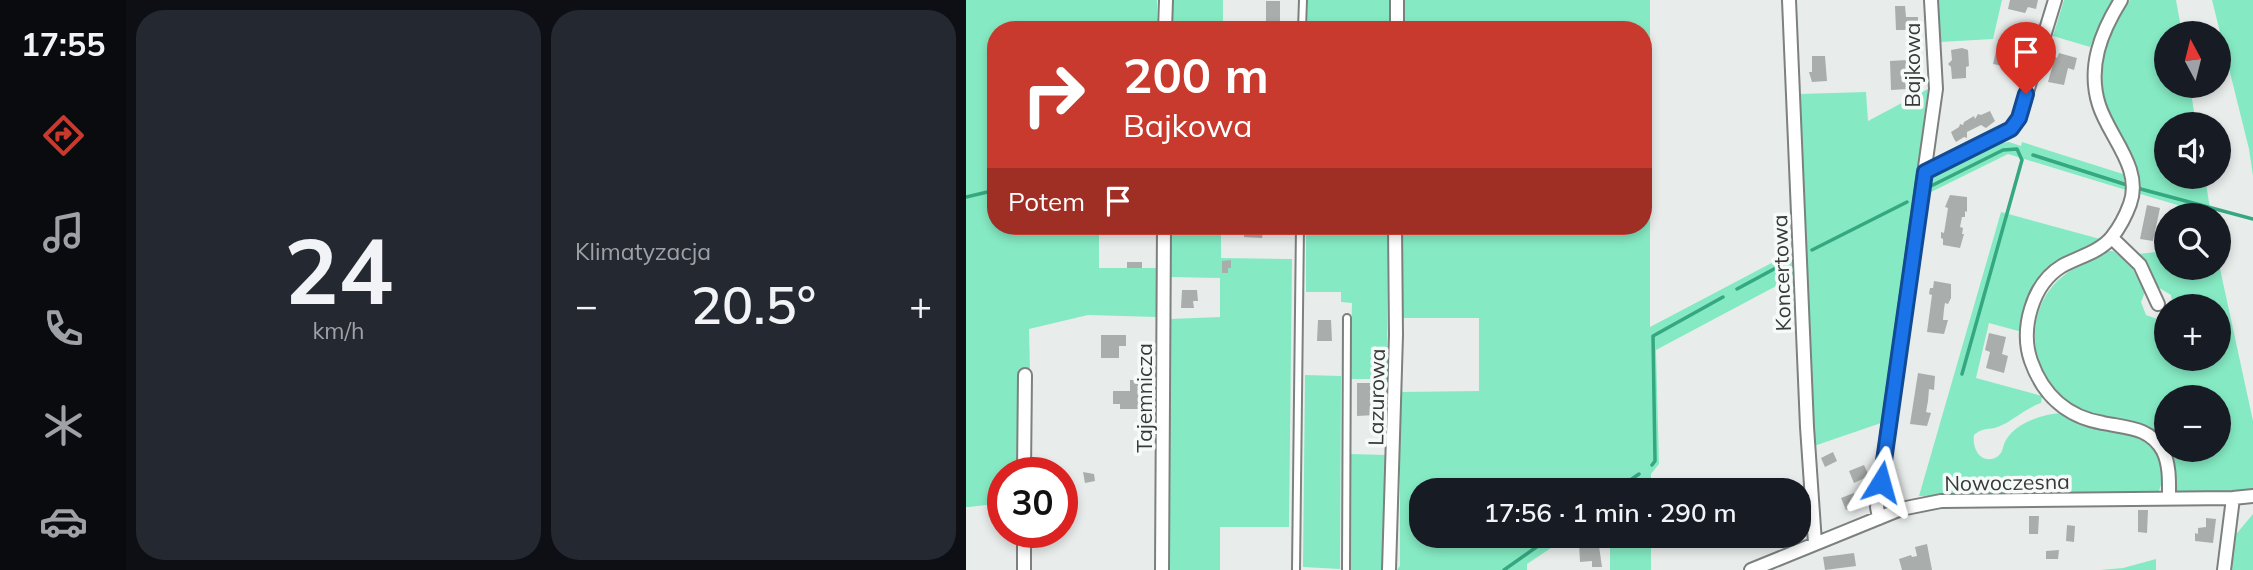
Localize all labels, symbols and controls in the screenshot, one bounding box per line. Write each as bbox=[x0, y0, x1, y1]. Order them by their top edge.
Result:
north arrow bbox=[2154, 21, 2231, 98]
map controls bbox=[2154, 21, 2231, 462]
pin bbox=[1996, 22, 2056, 94]
street label: Bajkowa bbox=[1899, 23, 1925, 107]
text: 17:55 bbox=[21, 24, 105, 64]
icon: arrive bbox=[2007, 33, 2045, 71]
text: 200 m bbox=[1123, 44, 1269, 105]
icon: right bbox=[1008, 49, 1099, 140]
text: Bajkowa bbox=[1123, 105, 1252, 145]
icon: directions bbox=[39, 111, 88, 160]
button: sound bbox=[2154, 112, 2231, 189]
icon: arrive bbox=[1099, 182, 1137, 220]
text: Potem bbox=[1008, 185, 1085, 218]
button: search bbox=[2154, 203, 2231, 280]
icon: music bbox=[39, 208, 88, 257]
text: 24 bbox=[284, 213, 393, 327]
street label: Koncertowa bbox=[1766, 214, 1796, 332]
text: Klimatyzacja bbox=[575, 237, 711, 266]
text: 20.5° bbox=[691, 272, 816, 337]
text: − bbox=[575, 281, 598, 329]
text: + bbox=[909, 281, 932, 329]
button: + bbox=[2154, 294, 2231, 371]
icon: phone bbox=[39, 304, 88, 353]
text: km/h bbox=[312, 316, 365, 345]
street label: Tajemnicza bbox=[1131, 343, 1157, 453]
street label: Lazurowa bbox=[1362, 348, 1390, 446]
button: − bbox=[2154, 385, 2231, 462]
icon: climate bbox=[39, 401, 88, 450]
position arrow bbox=[1844, 445, 1918, 519]
speed limit sign: 30 bbox=[987, 457, 1078, 548]
street label: Nowoczesna bbox=[1944, 468, 2070, 496]
text: 17:56 · 1 min · 290 m bbox=[1483, 496, 1737, 529]
icon: car bbox=[39, 497, 88, 546]

